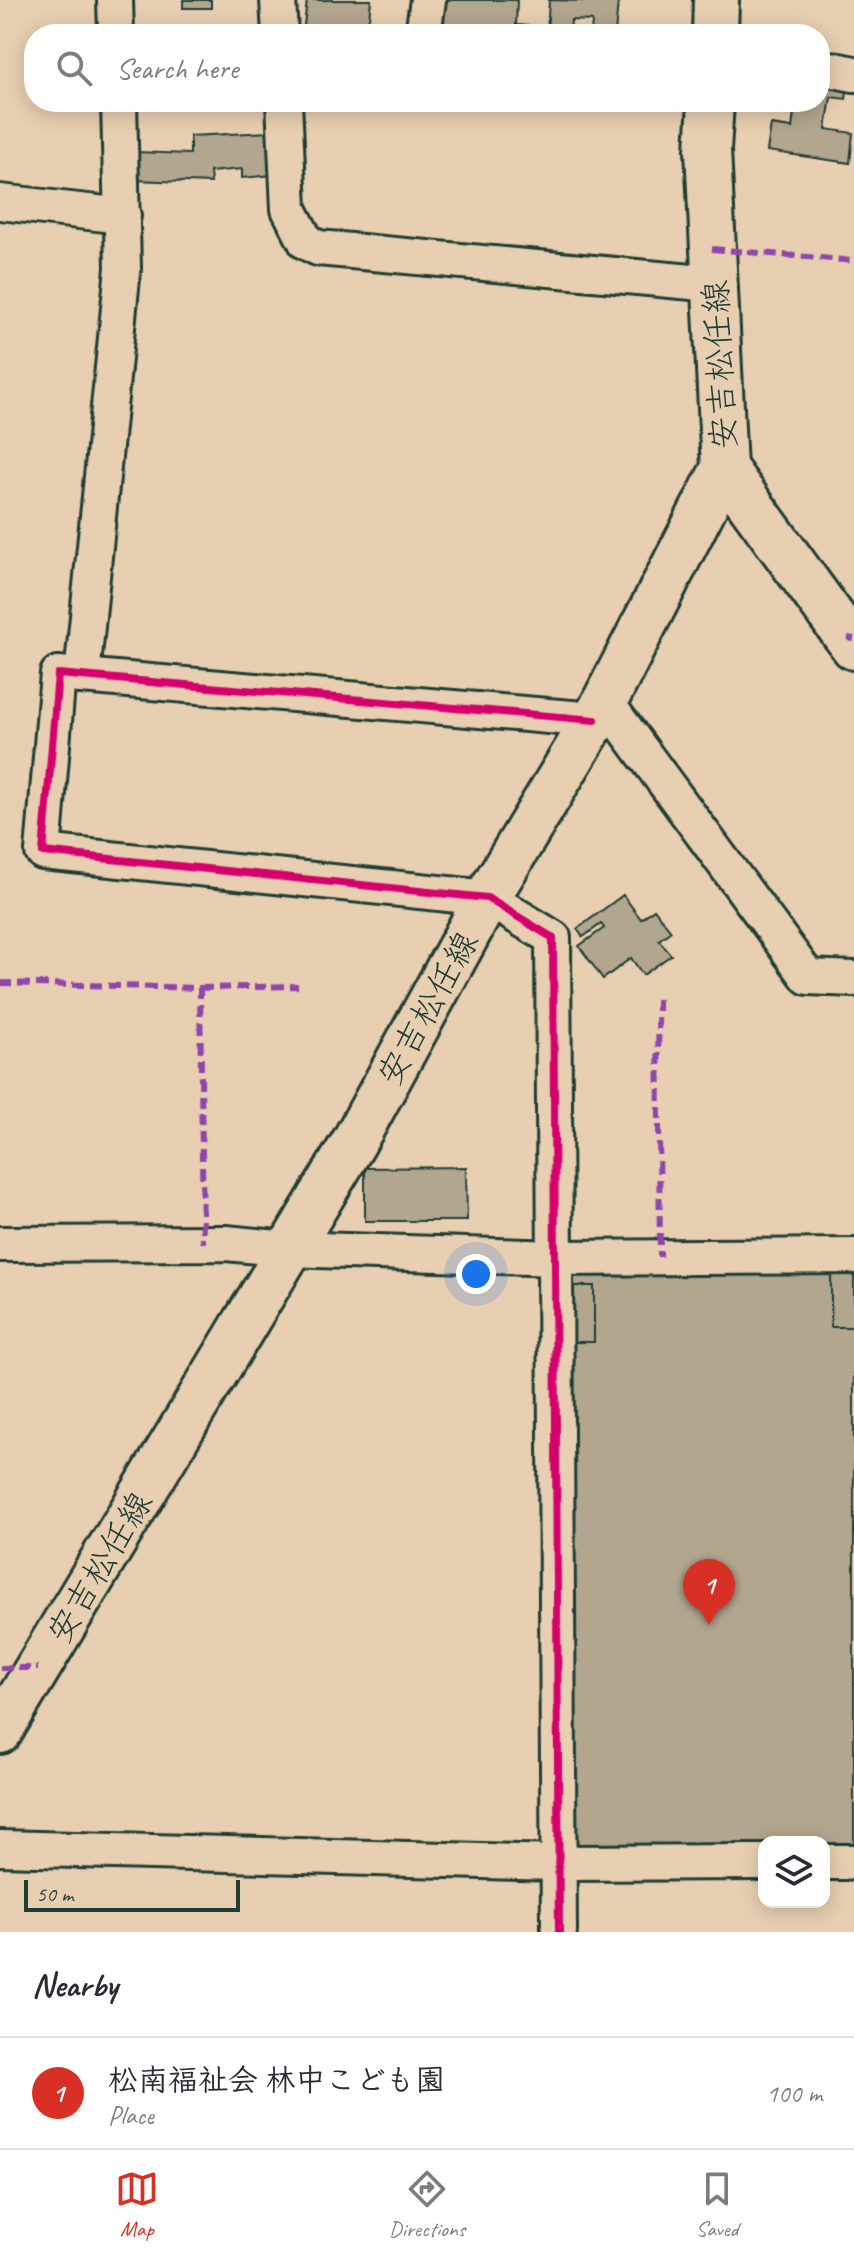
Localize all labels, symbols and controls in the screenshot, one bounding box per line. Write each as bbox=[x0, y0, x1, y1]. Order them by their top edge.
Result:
search box bbox=[24, 24, 830, 112]
icon: search bbox=[52, 46, 96, 90]
text: Search here bbox=[116, 49, 238, 87]
street label: 安吉松任線 bbox=[694, 279, 745, 451]
street label: 安吉松任線 bbox=[367, 923, 487, 1093]
your location bbox=[456, 1254, 496, 1294]
street label: 安吉松任線 bbox=[37, 1483, 162, 1651]
pin: 1 bbox=[683, 1559, 735, 1625]
map controls bbox=[758, 1836, 830, 1908]
button: layers bbox=[758, 1836, 830, 1908]
scale bar bbox=[24, 1876, 240, 1912]
text: 50 m bbox=[36, 1880, 73, 1908]
text: Nearby bbox=[32, 1963, 118, 2006]
text: 松南福祉会 林中こども園 bbox=[108, 2061, 445, 2099]
text: 1 bbox=[52, 2077, 64, 2110]
text: 100 m bbox=[766, 2077, 822, 2110]
text: Place bbox=[108, 2099, 154, 2132]
tab: Map bbox=[115, 2167, 159, 2243]
tab: Directions bbox=[389, 2167, 465, 2243]
tab: Saved bbox=[695, 2167, 739, 2243]

